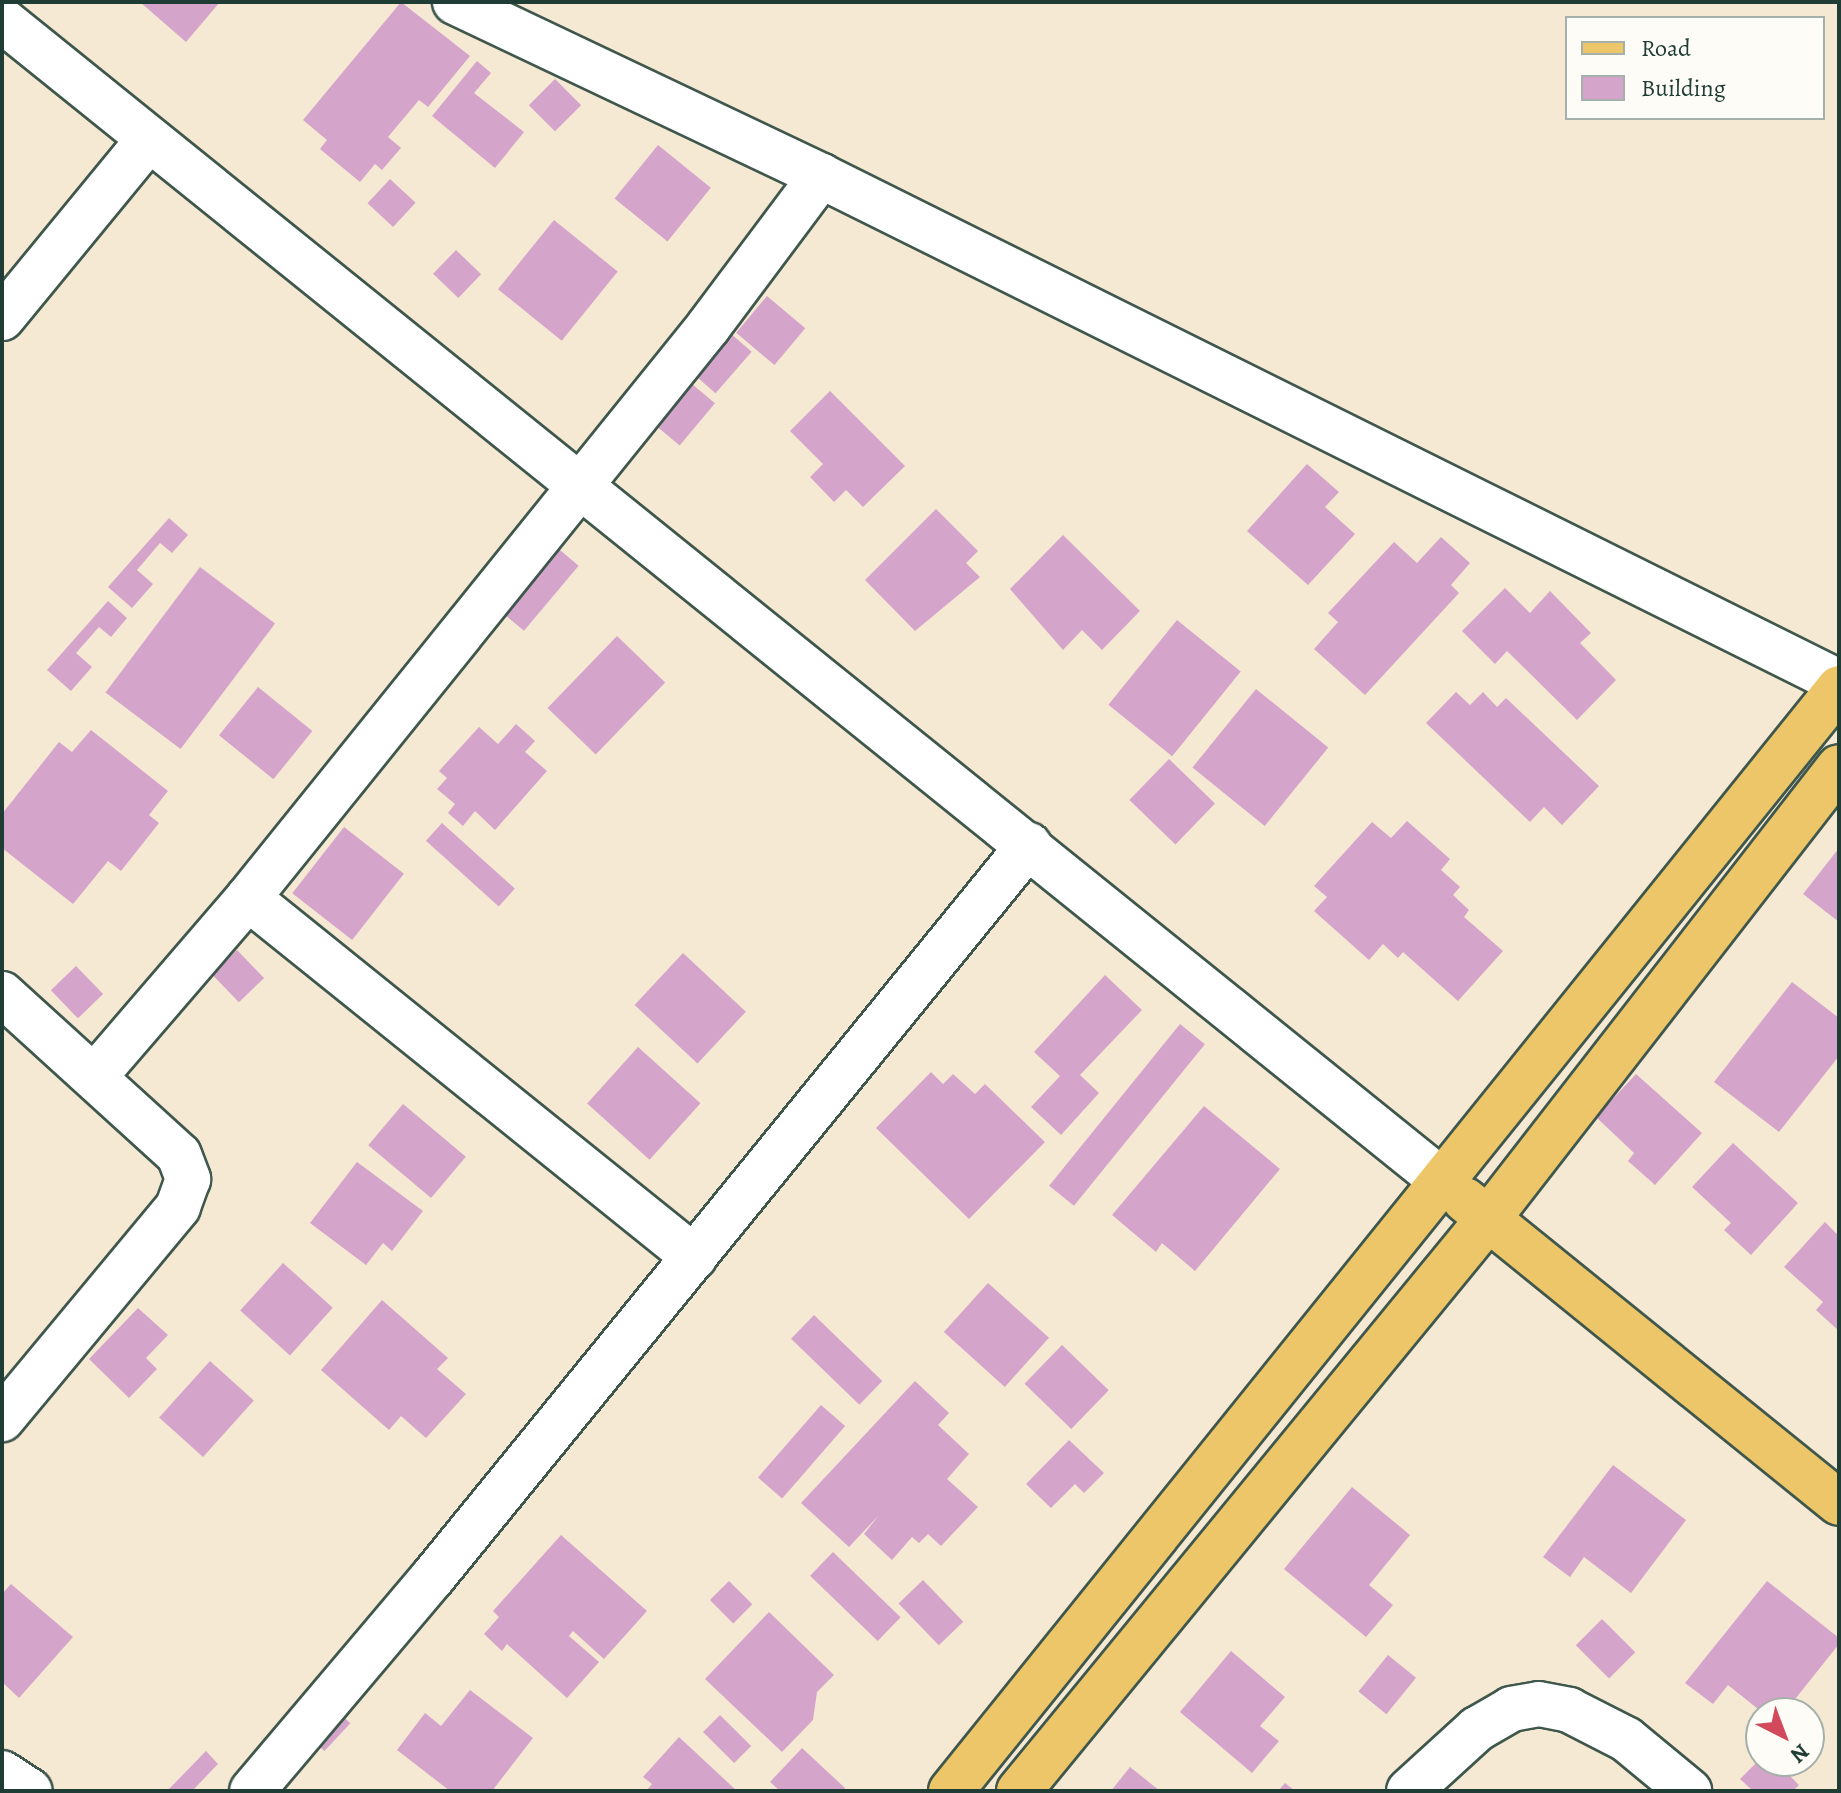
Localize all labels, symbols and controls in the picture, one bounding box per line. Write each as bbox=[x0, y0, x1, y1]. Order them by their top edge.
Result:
legend bbox=[1565, 16, 1825, 120]
text: Road bbox=[1641, 32, 1691, 64]
text: Building bbox=[1641, 72, 1726, 104]
north arrow bbox=[1745, 1697, 1825, 1777]
text: N bbox=[1784, 1737, 1816, 1770]

